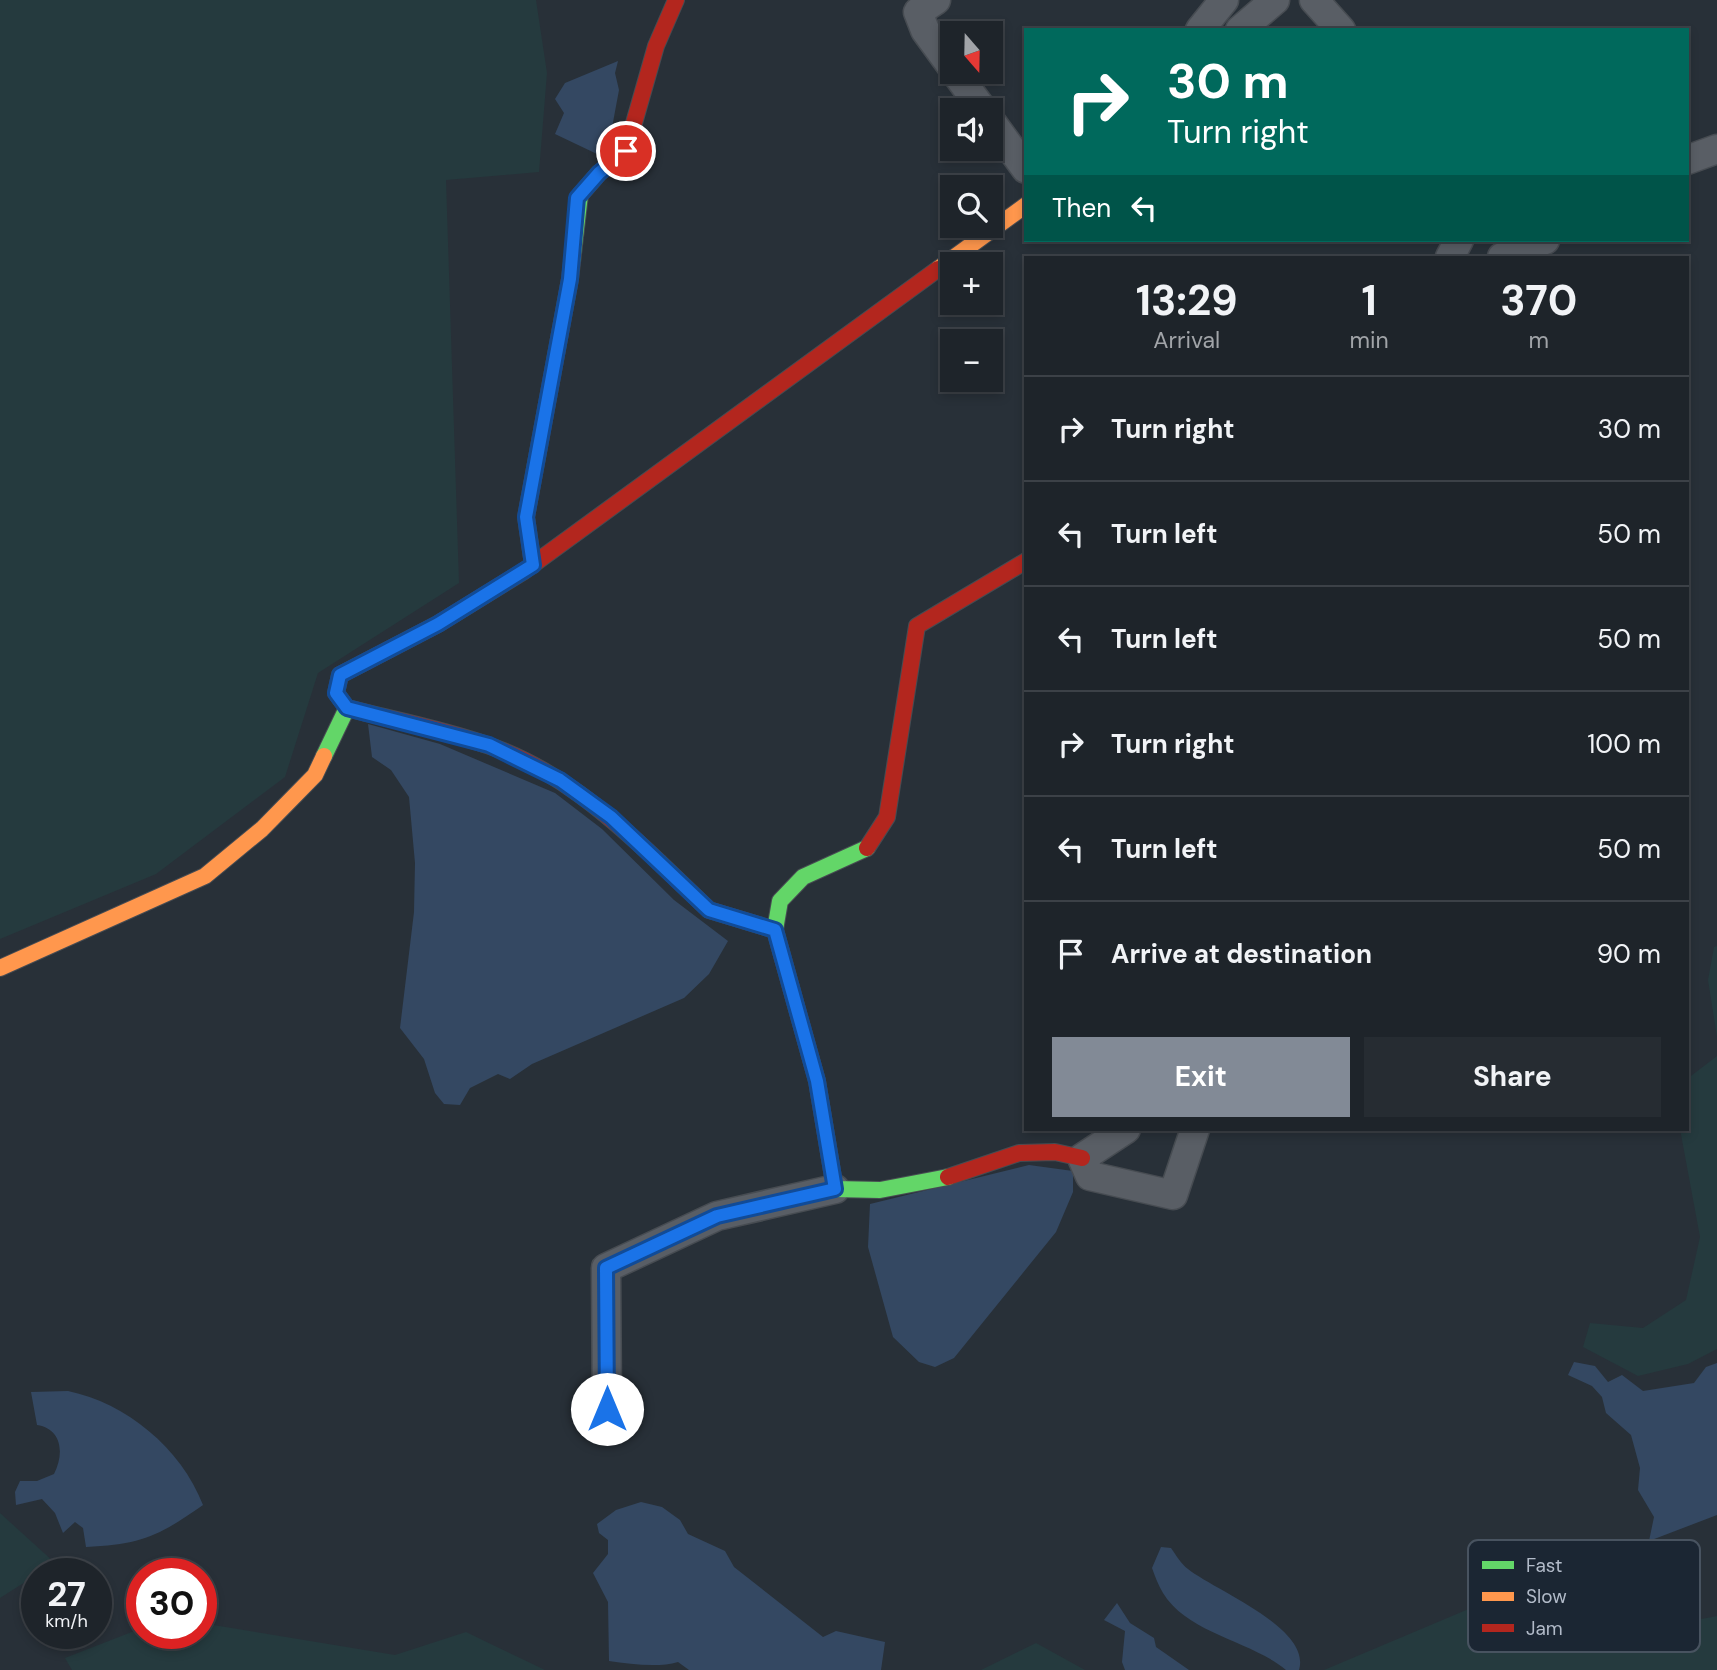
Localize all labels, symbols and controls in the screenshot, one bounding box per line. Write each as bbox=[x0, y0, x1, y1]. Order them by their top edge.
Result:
north arrow bbox=[940, 21, 1003, 84]
map controls bbox=[940, 21, 1003, 392]
text: 30 m bbox=[1167, 49, 1289, 113]
icon: right bbox=[1052, 56, 1143, 147]
button: sound bbox=[940, 98, 1003, 161]
text: Turn right bbox=[1167, 111, 1309, 153]
pin bbox=[596, 121, 656, 181]
icon: arrive bbox=[607, 132, 645, 170]
button: search bbox=[940, 175, 1003, 238]
icon: left bbox=[1125, 189, 1163, 227]
text: Then bbox=[1052, 191, 1111, 225]
button: + bbox=[940, 252, 1003, 315]
text: 13:29 bbox=[1136, 273, 1238, 328]
text: 1 bbox=[1361, 273, 1377, 328]
text: 370 bbox=[1500, 273, 1577, 328]
text: Arrival bbox=[1153, 325, 1220, 355]
text: min bbox=[1349, 325, 1389, 355]
text: m bbox=[1529, 325, 1549, 355]
button: − bbox=[940, 329, 1003, 392]
icon: right bbox=[1052, 410, 1090, 448]
text: Turn right bbox=[1111, 412, 1235, 446]
text: 30 m bbox=[1598, 412, 1661, 446]
icon: left bbox=[1052, 515, 1090, 553]
text: Turn left bbox=[1111, 517, 1218, 551]
text: 50 m bbox=[1597, 517, 1661, 551]
icon: left bbox=[1052, 620, 1090, 658]
text: Turn left bbox=[1111, 622, 1218, 656]
text: 50 m bbox=[1597, 622, 1661, 656]
icon: right bbox=[1052, 725, 1090, 763]
text: Turn right bbox=[1111, 727, 1235, 761]
text: 100 m bbox=[1587, 727, 1661, 761]
icon: left bbox=[1052, 830, 1090, 868]
text: Turn left bbox=[1111, 832, 1218, 866]
text: 50 m bbox=[1597, 832, 1661, 866]
icon: arrive bbox=[1052, 935, 1090, 973]
text: Arrive at destination bbox=[1111, 937, 1372, 971]
text: 90 m bbox=[1597, 937, 1661, 971]
button: Exit bbox=[1052, 1037, 1350, 1117]
button: Share bbox=[1364, 1037, 1661, 1117]
position arrow bbox=[570, 1372, 644, 1446]
legend bbox=[1468, 1540, 1700, 1652]
text: Fast bbox=[1526, 1553, 1562, 1578]
speed limit sign: 30 bbox=[126, 1558, 217, 1649]
text: 27 bbox=[47, 1571, 86, 1617]
text: Slow bbox=[1526, 1584, 1567, 1609]
text: km/h bbox=[45, 1609, 88, 1633]
text: Jam bbox=[1526, 1616, 1563, 1641]

